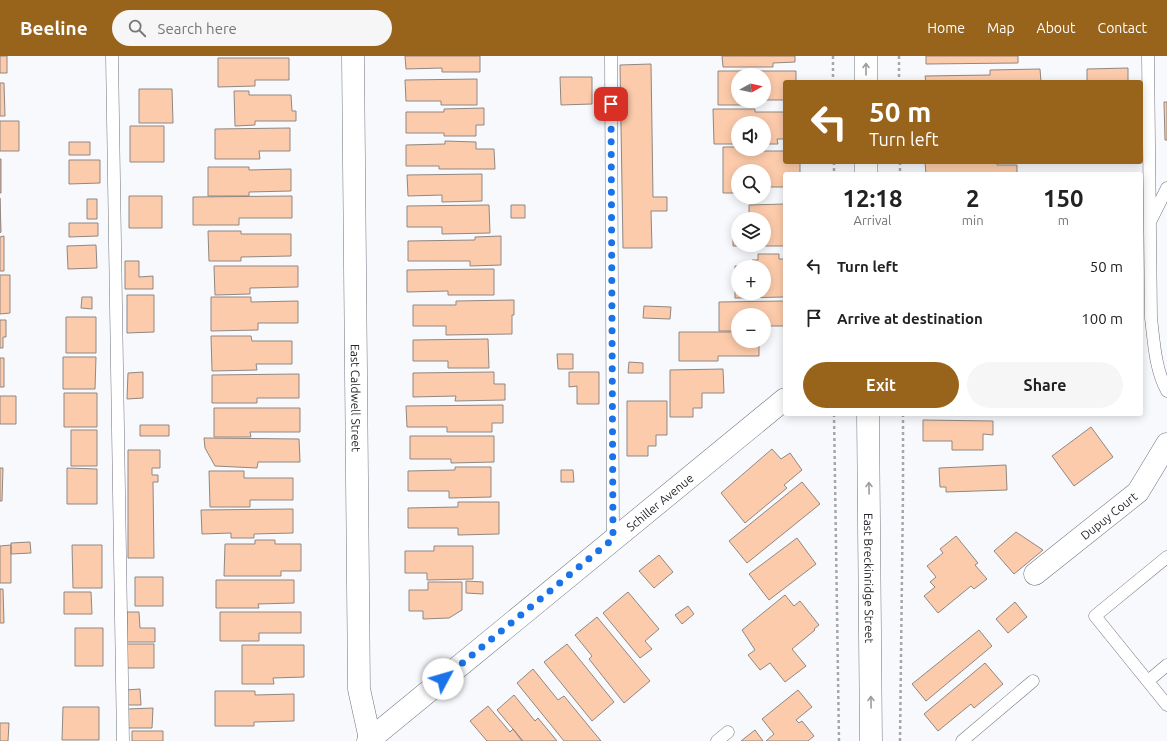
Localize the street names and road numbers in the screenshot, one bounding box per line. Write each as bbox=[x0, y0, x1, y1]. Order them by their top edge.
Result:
street label: East Caldwell Street bbox=[349, 344, 363, 452]
street label: Schiller Avenue bbox=[624, 471, 695, 533]
street label: Dupuy Court bbox=[1078, 489, 1140, 542]
street label: East Breckinridge Street bbox=[862, 513, 877, 643]

